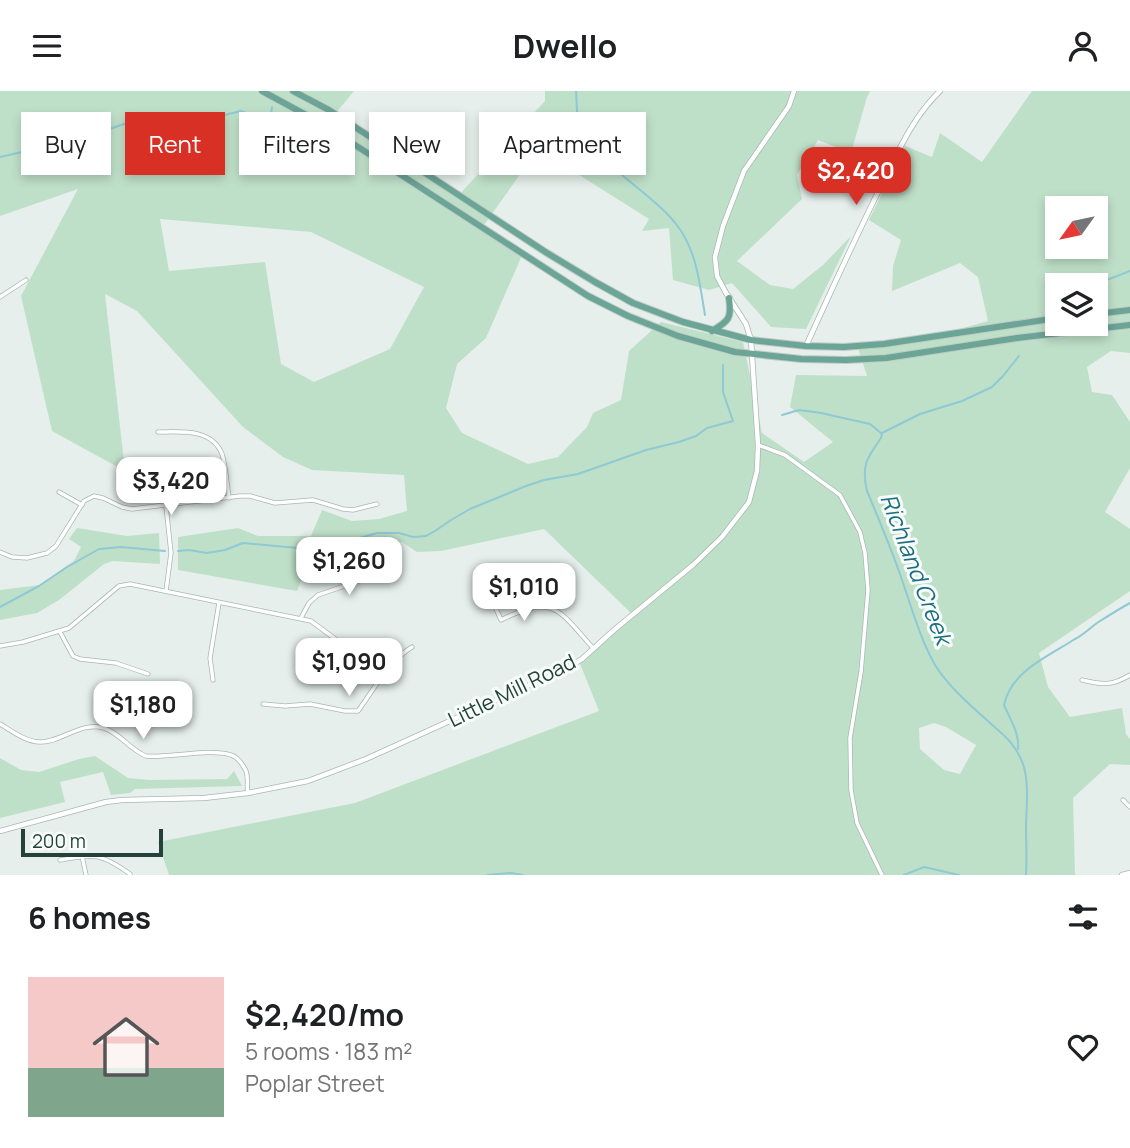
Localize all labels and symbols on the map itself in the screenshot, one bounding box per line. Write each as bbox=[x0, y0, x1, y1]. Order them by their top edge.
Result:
pin: $2,420 bbox=[799, 148, 913, 207]
north arrow bbox=[1045, 196, 1108, 259]
pin: $3,420 bbox=[114, 457, 228, 517]
water label: Richland Creek bbox=[873, 489, 962, 652]
pin: $1,260 bbox=[292, 538, 406, 597]
pin: $1,010 bbox=[467, 563, 581, 623]
pin: $1,090 bbox=[292, 639, 406, 698]
street label: Little Mill Road bbox=[443, 647, 580, 733]
pin: $1,180 bbox=[86, 681, 200, 741]
scale bar bbox=[21, 826, 163, 858]

